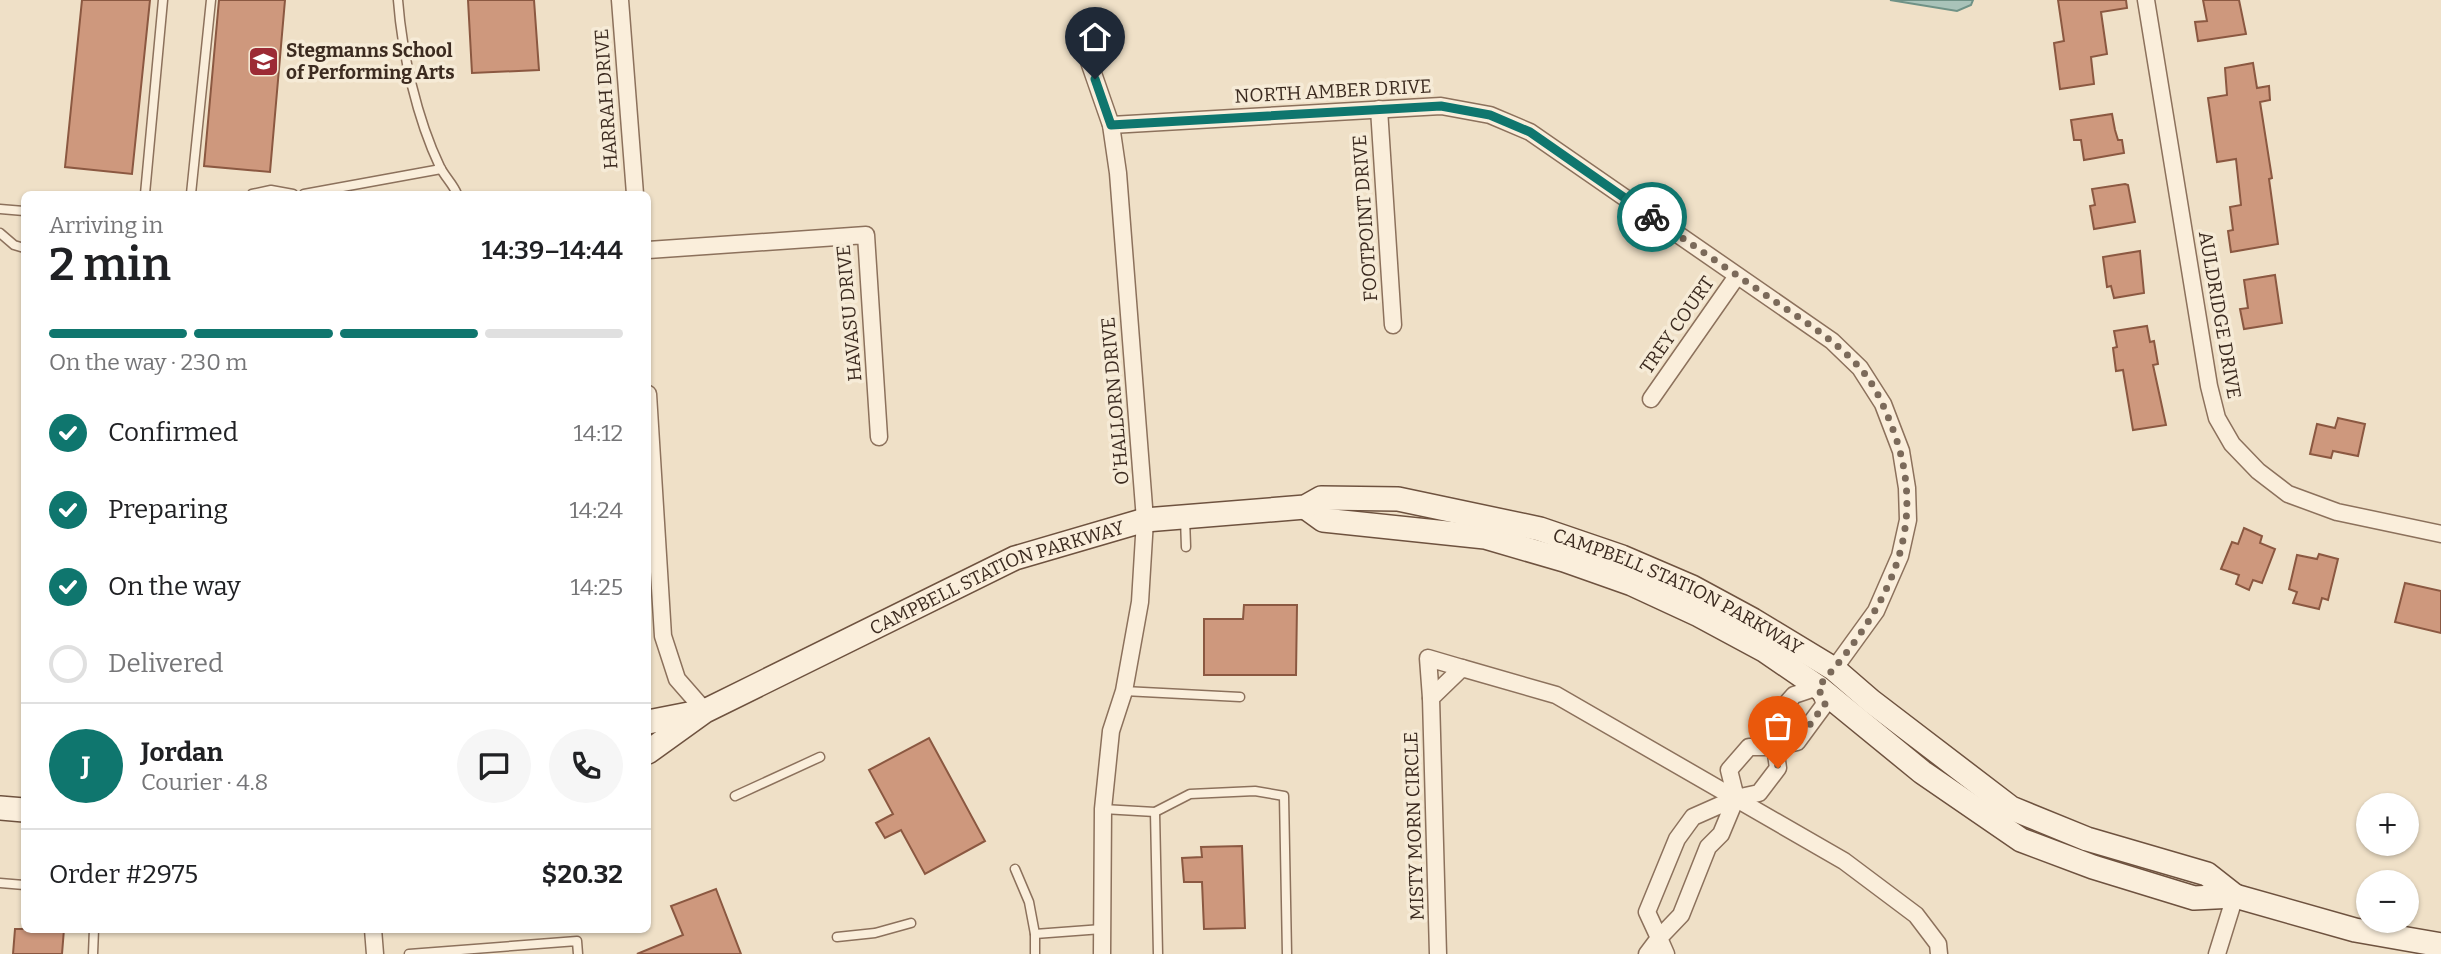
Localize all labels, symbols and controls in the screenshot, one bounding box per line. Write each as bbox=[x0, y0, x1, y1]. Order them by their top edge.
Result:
pin bbox=[1065, 7, 1125, 79]
icon: home bbox=[1076, 18, 1114, 56]
street label: HARRAH DRIVE bbox=[590, 28, 622, 170]
place label: Stegmanns School of Performing Arts bbox=[286, 39, 455, 84]
school or university icon: Stegmanns School of Performing Arts bbox=[246, 44, 280, 78]
street label: NORTH AMBER DRIVE bbox=[1234, 74, 1432, 108]
street label: FOOTPOINT DRIVE bbox=[1348, 134, 1382, 302]
courier bbox=[1617, 182, 1687, 252]
icon: bike bbox=[1633, 198, 1671, 236]
text: Arriving in bbox=[49, 211, 163, 239]
street label: AULDRIDGE DRIVE bbox=[2194, 229, 2246, 401]
text: 14:39–14:44 bbox=[482, 235, 623, 266]
text: 2 min bbox=[49, 237, 171, 292]
street label: HAVASU DRIVE bbox=[832, 244, 866, 382]
street label: TREY COURT bbox=[1635, 272, 1719, 378]
street label: O'HALLORN DRIVE bbox=[1096, 316, 1134, 486]
text: On the way · 230 m bbox=[49, 348, 247, 376]
icon: check bbox=[49, 414, 87, 452]
text: Confirmed bbox=[108, 417, 238, 448]
text: 14:12 bbox=[574, 419, 623, 447]
icon: check bbox=[49, 491, 87, 529]
text: Preparing bbox=[108, 494, 228, 525]
text: 14:24 bbox=[569, 496, 623, 524]
street label: CAMPBELL STATION PARKWAY bbox=[866, 515, 1127, 640]
street label: CAMPBELL STATION PARKWAY bbox=[1550, 523, 1808, 659]
icon: check bbox=[49, 568, 87, 606]
text: On the way bbox=[108, 571, 241, 602]
text: 14:25 bbox=[571, 573, 623, 601]
text: Delivered bbox=[108, 648, 223, 679]
pin bbox=[1748, 696, 1808, 768]
icon: bag bbox=[1759, 707, 1797, 745]
button: chat bbox=[457, 729, 531, 803]
button: phone bbox=[549, 729, 623, 803]
street label: MISTY MORN CIRCLE bbox=[1399, 731, 1429, 921]
text: Jordan bbox=[141, 737, 223, 768]
text: J bbox=[82, 751, 90, 782]
text: Courier · 4.8 bbox=[141, 768, 268, 796]
map controls bbox=[2356, 793, 2419, 933]
button: + bbox=[2356, 793, 2419, 856]
text: Order #2975 bbox=[49, 859, 198, 890]
text: $20.32 bbox=[542, 859, 623, 890]
button: − bbox=[2356, 870, 2419, 933]

